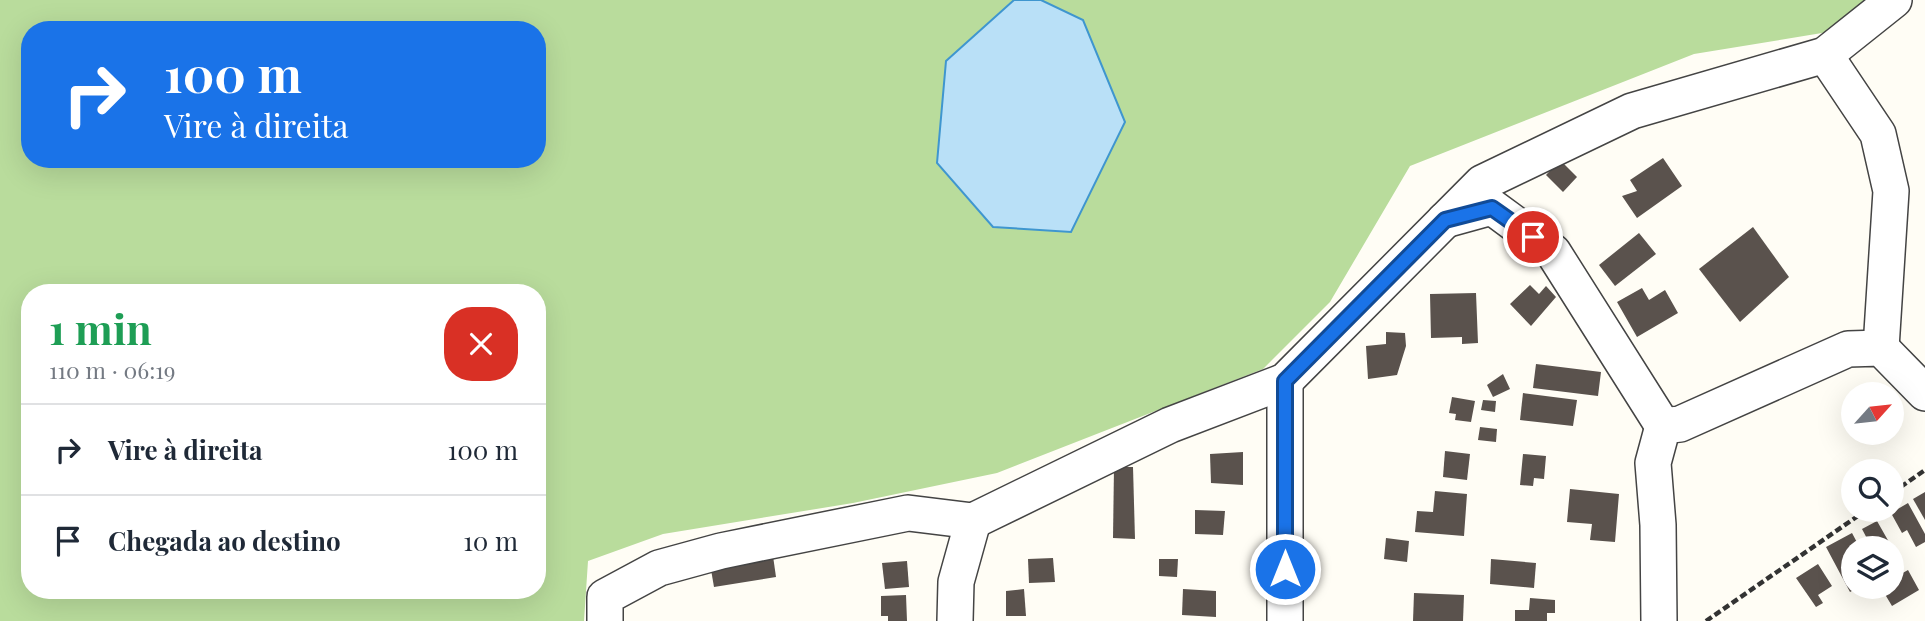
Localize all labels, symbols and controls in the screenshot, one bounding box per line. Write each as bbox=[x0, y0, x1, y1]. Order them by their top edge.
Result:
text: 100 m bbox=[164, 40, 302, 105]
icon: right bbox=[49, 49, 140, 140]
text: Vire à direita bbox=[164, 103, 348, 146]
pin bbox=[1503, 207, 1563, 267]
icon: arrive bbox=[1514, 218, 1552, 256]
text: 1 min bbox=[49, 300, 152, 356]
button: close bbox=[444, 307, 518, 381]
text: 110 m · 06:19 bbox=[49, 354, 176, 385]
north arrow bbox=[1841, 382, 1904, 444]
map controls bbox=[1841, 382, 1904, 599]
icon: right bbox=[49, 431, 87, 469]
text: Vire à direita bbox=[108, 432, 263, 467]
text: 100 m bbox=[448, 432, 518, 467]
button: search bbox=[1841, 459, 1904, 522]
icon: arrive bbox=[49, 522, 87, 560]
text: Chegada ao destino bbox=[108, 523, 341, 558]
text: 10 m bbox=[463, 523, 518, 558]
position arrow bbox=[1248, 532, 1322, 606]
button: layers bbox=[1841, 536, 1904, 599]

